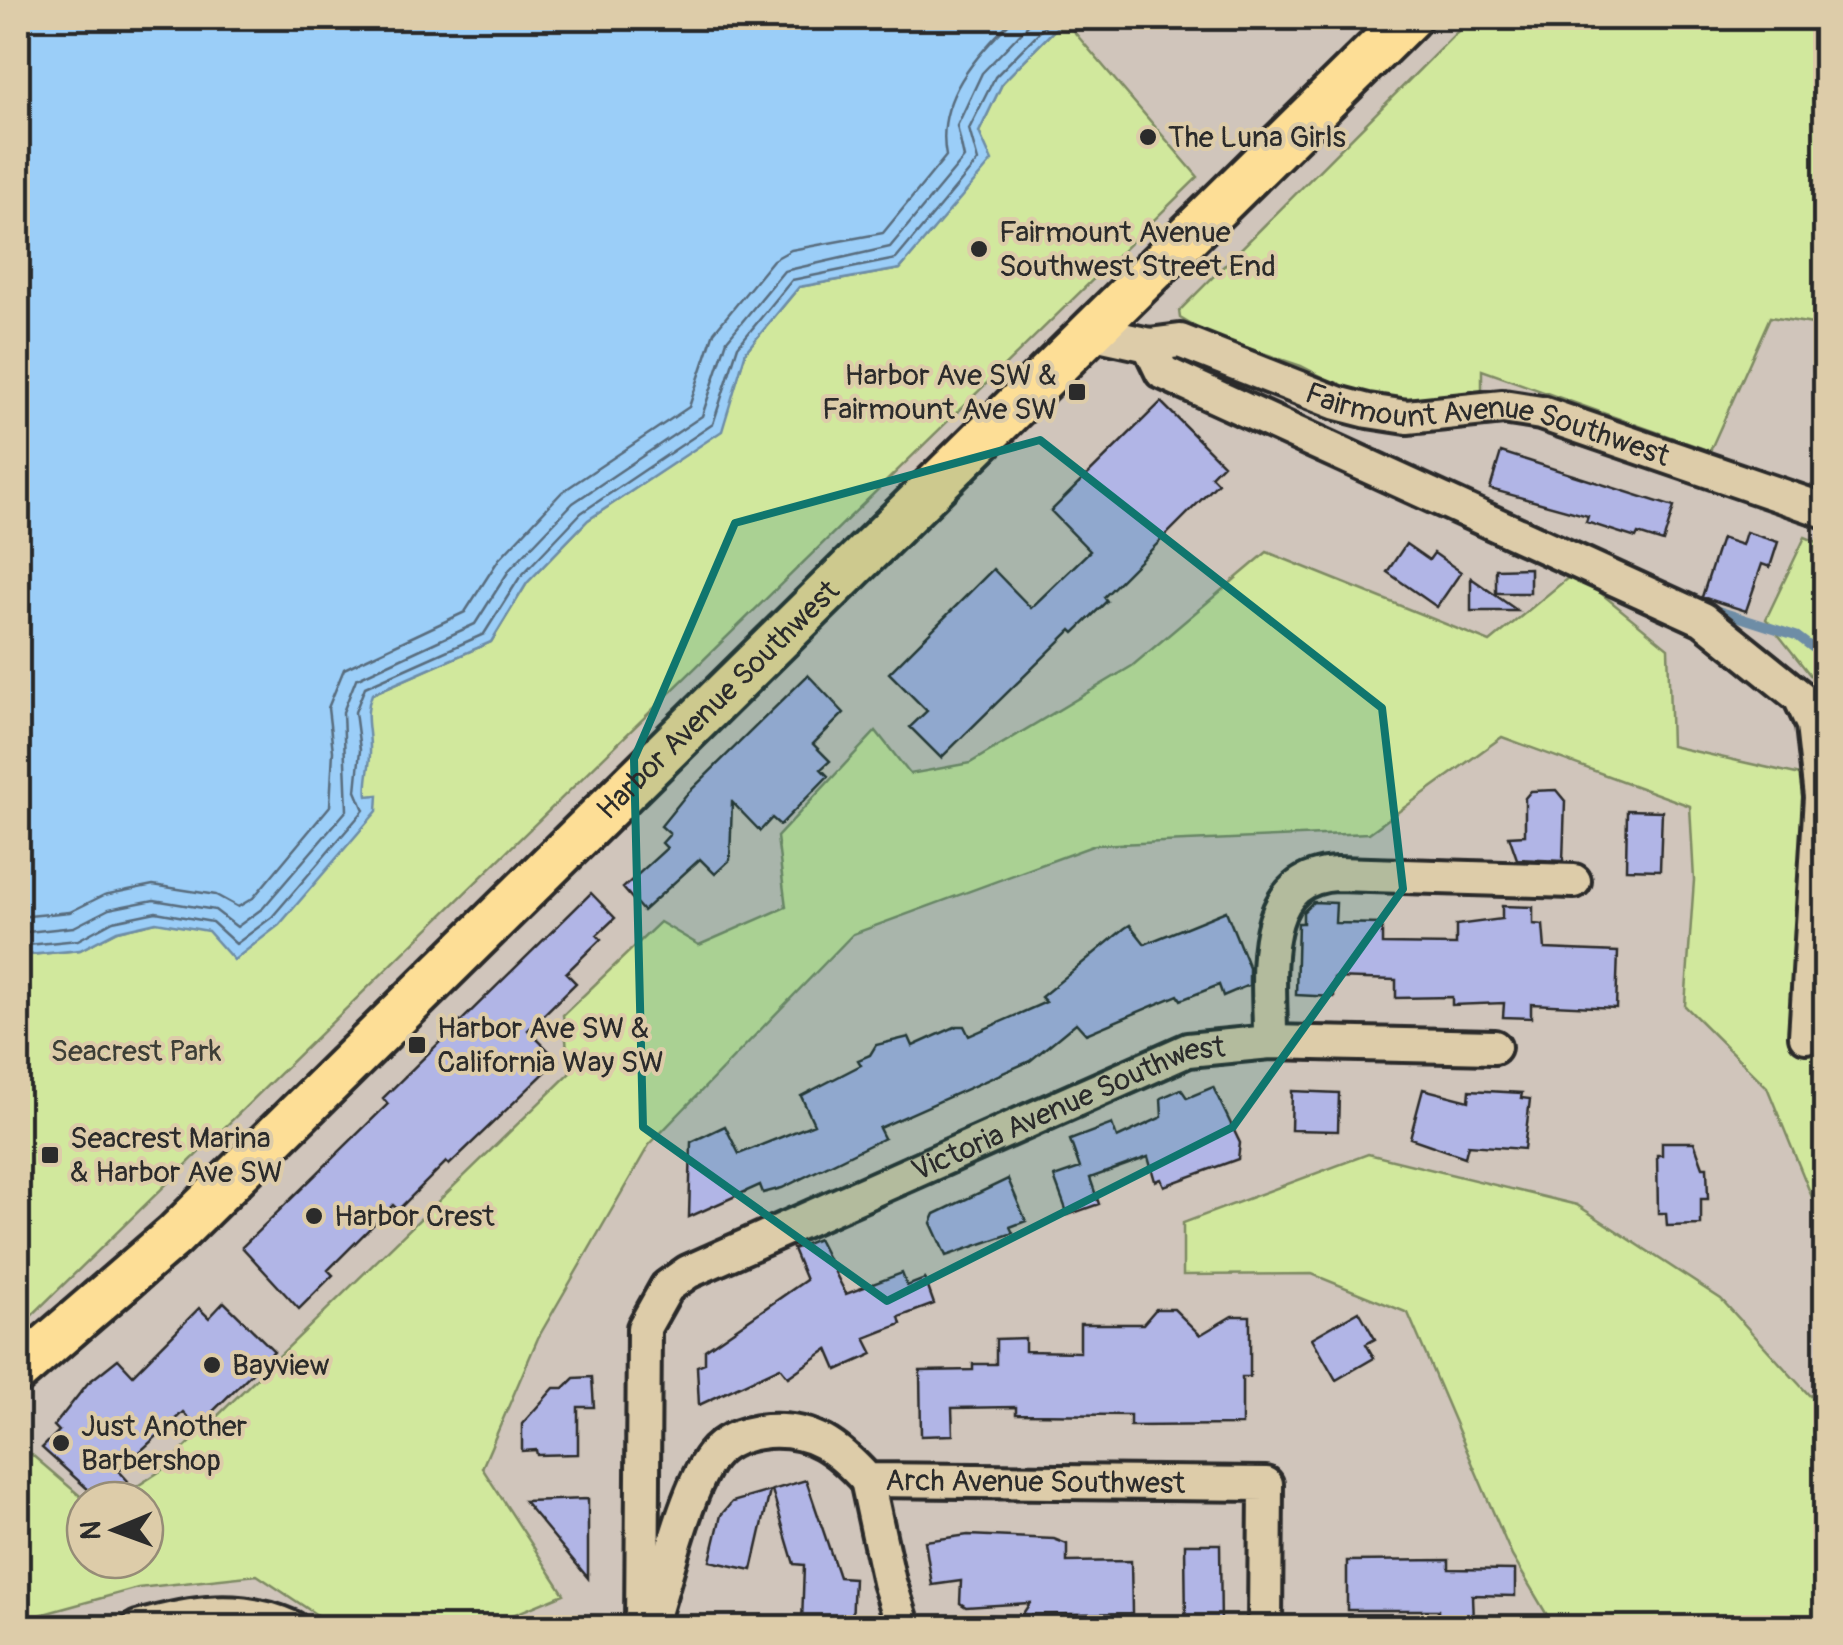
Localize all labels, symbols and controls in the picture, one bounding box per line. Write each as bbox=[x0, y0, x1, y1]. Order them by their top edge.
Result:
place label: The Luna Girls bbox=[1168, 119, 1346, 156]
marker: The Luna Girls bbox=[1137, 126, 1159, 148]
place label: Fairmount Avenue Southwest Street End bbox=[999, 214, 1276, 285]
marker: Fairmount Avenue Southwest Street End bbox=[968, 238, 990, 260]
place label: Harbor Ave SW & Fairmount Ave SW bbox=[822, 357, 1057, 428]
street label: Fairmount Avenue Southwest bbox=[1300, 374, 1675, 475]
marker: Harbor Ave SW & Fairmount Ave SW bbox=[1066, 381, 1088, 403]
street label: Harbor Avenue Southwest bbox=[589, 572, 848, 828]
place label: Harbor Ave SW & California Way SW bbox=[437, 1010, 664, 1081]
street label: Victoria Avenue Southwest bbox=[906, 1028, 1227, 1189]
park label: Seacrest Park bbox=[51, 1033, 222, 1070]
marker: Harbor Ave SW & California Way SW bbox=[406, 1034, 428, 1056]
place label: Seacrest Marina & Harbor Ave SW bbox=[70, 1120, 283, 1191]
marker: Seacrest Marina & Harbor Ave SW bbox=[39, 1144, 61, 1166]
place label: Harbor Crest bbox=[334, 1198, 496, 1235]
marker: Harbor Crest bbox=[303, 1205, 325, 1227]
place label: Bayview bbox=[232, 1347, 330, 1384]
marker: Bayview bbox=[201, 1354, 223, 1376]
place label: Just Another Barbershop bbox=[81, 1408, 248, 1479]
marker: Just Another Barbershop bbox=[50, 1432, 72, 1454]
street label: Arch Avenue Southwest bbox=[885, 1462, 1186, 1502]
north arrow bbox=[65, 1480, 165, 1580]
text: N bbox=[74, 1521, 109, 1540]

